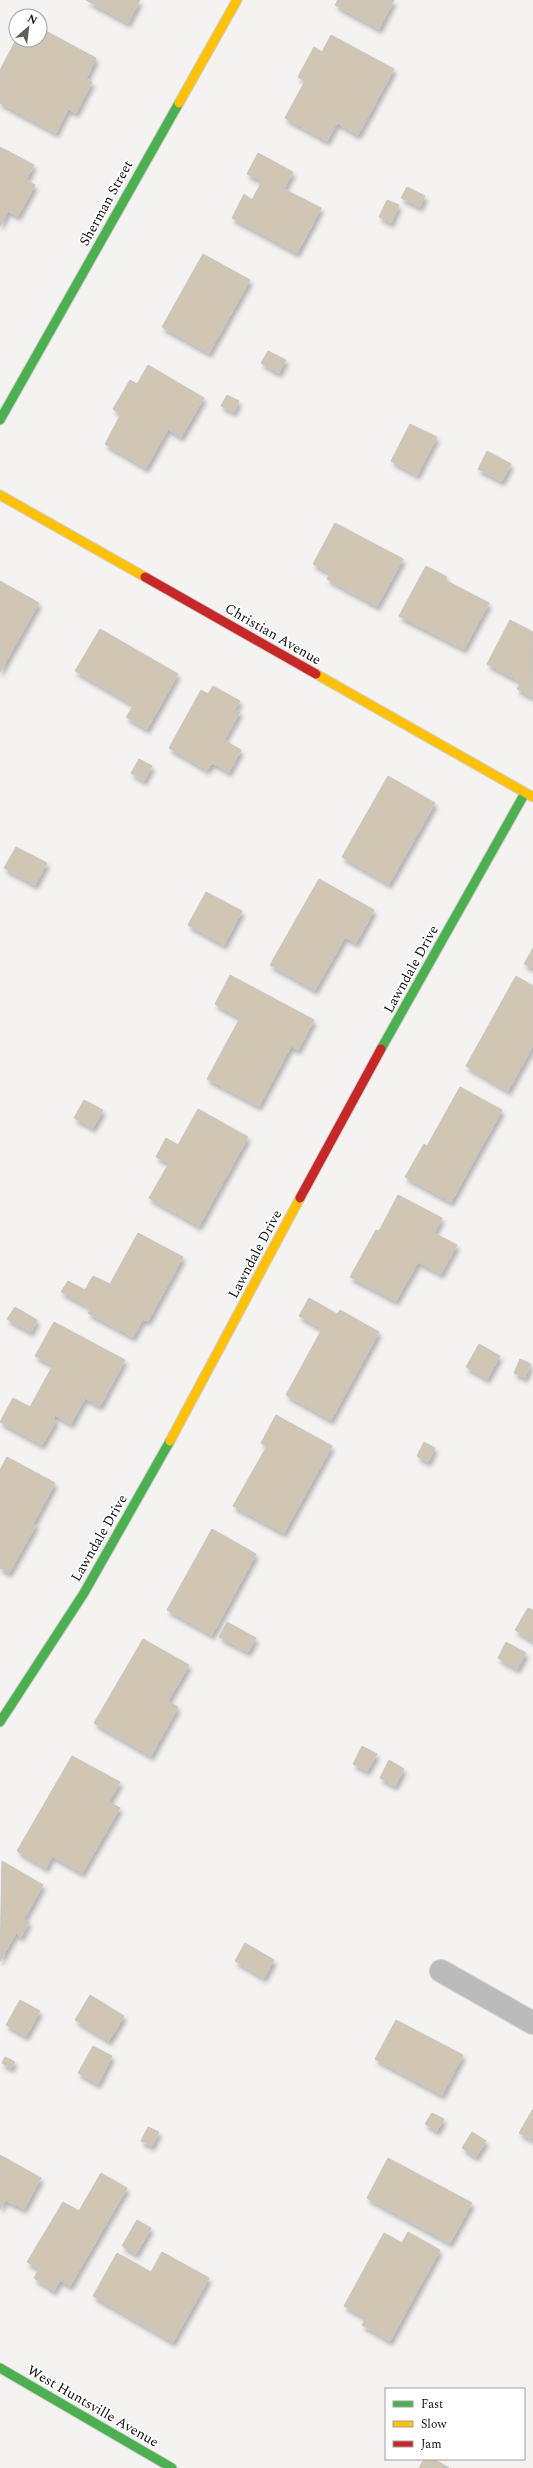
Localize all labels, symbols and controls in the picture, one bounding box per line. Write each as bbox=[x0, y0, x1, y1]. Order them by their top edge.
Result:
north arrow bbox=[8, 8, 48, 48]
text: N bbox=[25, 10, 40, 29]
street label: Sherman Street bbox=[74, 156, 138, 250]
street label: Christian Avenue bbox=[221, 598, 325, 670]
street label: Lawndale Drive bbox=[378, 921, 444, 1017]
street label: Lawndale Drive bbox=[223, 1206, 287, 1302]
street label: Lawndale Drive bbox=[65, 1490, 133, 1586]
street label: West Huntsville Avenue bbox=[23, 2360, 163, 2452]
legend bbox=[385, 2388, 525, 2460]
text: Fast bbox=[421, 2395, 443, 2414]
text: Slow bbox=[421, 2415, 447, 2434]
text: Jam bbox=[421, 2435, 442, 2454]

